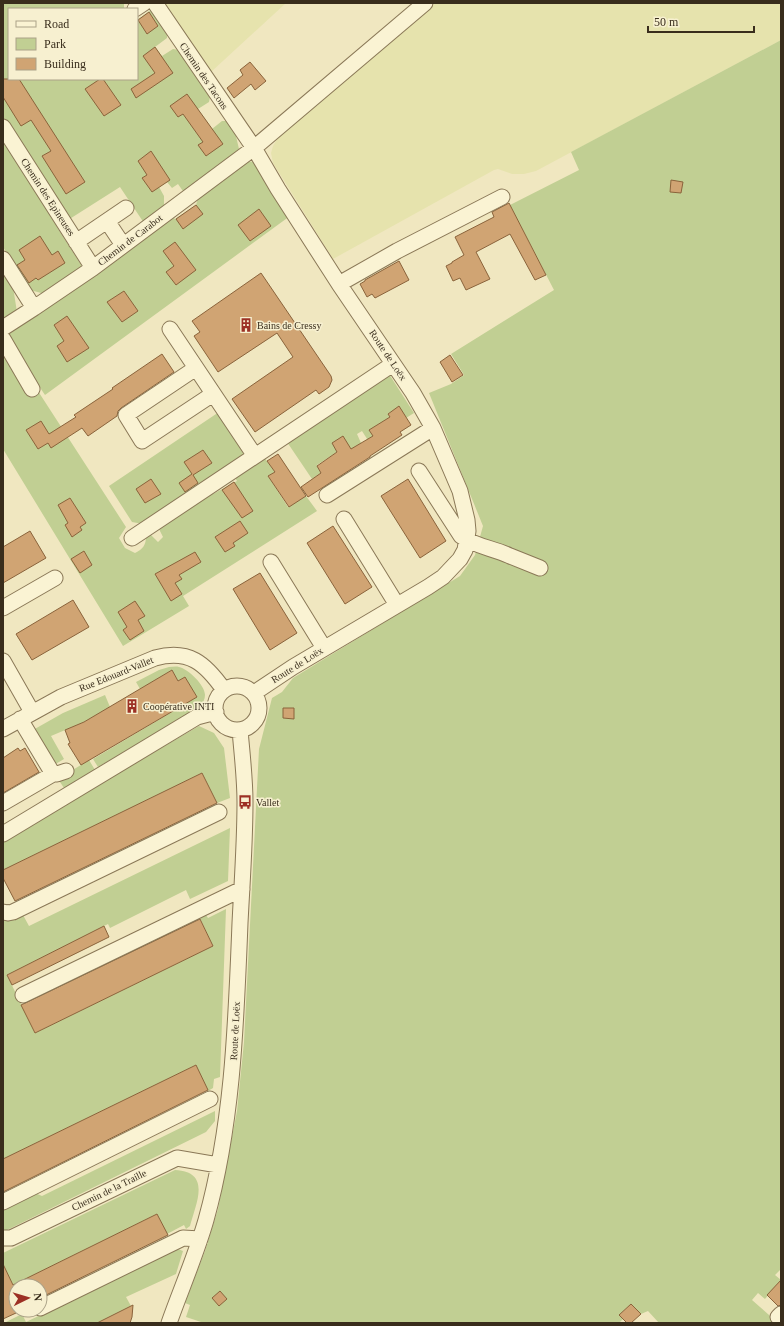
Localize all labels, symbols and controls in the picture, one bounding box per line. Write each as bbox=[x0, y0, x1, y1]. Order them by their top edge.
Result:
legend bbox=[8, 8, 138, 80]
scale bar bbox=[648, 8, 754, 34]
text: 50 m bbox=[654, 15, 679, 29]
text: Road bbox=[44, 17, 69, 31]
text: Park bbox=[44, 37, 66, 51]
street label: Chemin des Tacons bbox=[178, 41, 230, 111]
text: Building bbox=[44, 57, 86, 71]
street label: Chemin des Epineuses bbox=[19, 156, 77, 238]
street label: Chemin de Carabot bbox=[96, 212, 165, 268]
building icon: Bains de Cressy bbox=[238, 317, 254, 333]
place label: Bains de Cressy bbox=[257, 320, 321, 331]
street label: Route de Loëx bbox=[367, 328, 409, 382]
street label: Route de Loëx bbox=[269, 645, 325, 685]
street label: Rue Edouard-Vallet bbox=[77, 654, 155, 694]
building icon: Coopérative INTI bbox=[124, 698, 140, 714]
place label: Coopérative INTI bbox=[143, 701, 214, 712]
bus stop icon: Vallet bbox=[237, 794, 253, 810]
place label: Vallet bbox=[256, 797, 280, 808]
street label: Route de Loëx bbox=[228, 1001, 242, 1061]
street label: Chemin de la Traille bbox=[70, 1167, 149, 1213]
north arrow bbox=[8, 1278, 48, 1318]
text: N bbox=[32, 1293, 44, 1302]

